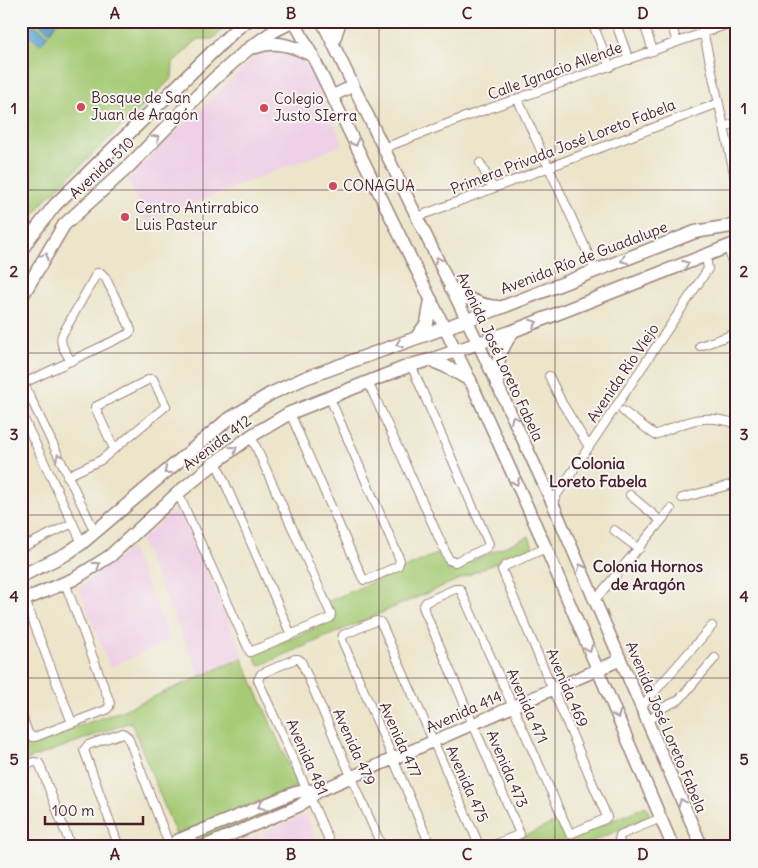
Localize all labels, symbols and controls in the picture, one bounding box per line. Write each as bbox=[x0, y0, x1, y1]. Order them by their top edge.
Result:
text: A bbox=[110, 3, 120, 23]
text: B bbox=[286, 3, 297, 23]
text: C bbox=[462, 3, 473, 23]
text: D bbox=[637, 3, 649, 23]
street label: Calle Ignacio Allende bbox=[485, 37, 625, 104]
place label: Bosque de San Juan de Aragón bbox=[91, 88, 198, 124]
place label: Colegio Justo SIerra bbox=[274, 89, 358, 125]
street label: Primera Privada José Loreto Fabela bbox=[448, 95, 678, 198]
text: 1 bbox=[11, 98, 17, 118]
text: 1 bbox=[741, 98, 747, 118]
marker: Bosque de San Juan de Aragón bbox=[75, 101, 87, 113]
marker: Colegio Justo SIerra bbox=[258, 102, 270, 114]
street label: Avenida 510 bbox=[65, 133, 138, 203]
one-way arrow bbox=[150, 135, 159, 144]
one-way arrow bbox=[349, 138, 359, 147]
place label: CONAGUA bbox=[343, 176, 415, 195]
marker: CONAGUA bbox=[327, 180, 339, 192]
place label: Centro Antirrabico Luis Pasteur bbox=[135, 198, 259, 234]
marker: Centro Antirrabico Luis Pasteur bbox=[119, 211, 131, 223]
street label: Avenida Río de Guadalupe bbox=[498, 217, 670, 298]
one-way arrow bbox=[39, 252, 49, 261]
one-way arrow bbox=[620, 253, 629, 264]
one-way arrow bbox=[433, 256, 444, 265]
one-way arrow bbox=[681, 260, 690, 270]
text: 2 bbox=[10, 261, 19, 281]
text: 2 bbox=[740, 261, 749, 281]
street label: Avenida José Loreto Fabela bbox=[453, 269, 548, 445]
one-way arrow bbox=[530, 319, 538, 329]
street label: Avenida Río Viejo bbox=[582, 320, 663, 426]
one-way arrow bbox=[395, 339, 403, 349]
street label: Avenida 412 bbox=[179, 411, 255, 474]
one-way arrow bbox=[509, 415, 520, 424]
text: 3 bbox=[9, 424, 19, 444]
text: 3 bbox=[739, 424, 749, 444]
one-way arrow bbox=[228, 446, 237, 455]
one-way arrow bbox=[54, 453, 65, 462]
district label: Colonia Loreto Fabela bbox=[549, 453, 647, 491]
one-way arrow bbox=[163, 466, 172, 475]
one-way arrow bbox=[510, 477, 520, 486]
district label: Colonia Hornos de Aragón bbox=[593, 556, 703, 595]
one-way arrow bbox=[91, 562, 100, 571]
one-way arrow bbox=[576, 563, 587, 572]
text: 4 bbox=[9, 586, 19, 606]
text: 4 bbox=[739, 586, 749, 606]
street label: Avenida José Loreto Fabela bbox=[622, 638, 711, 816]
one-way arrow bbox=[582, 644, 593, 653]
street label: Avenida 469 bbox=[542, 645, 593, 730]
street label: Avenida 471 bbox=[503, 666, 552, 746]
street label: Avenida 414 bbox=[423, 686, 505, 737]
street label: Avenida 477 bbox=[375, 699, 426, 781]
street label: Avenida 479 bbox=[329, 705, 380, 788]
one-way arrow bbox=[610, 710, 621, 719]
street label: Avenida 481 bbox=[282, 716, 333, 798]
street label: Avenida 473 bbox=[483, 727, 532, 810]
street label: Avenida 475 bbox=[442, 742, 493, 825]
text: 5 bbox=[9, 749, 19, 769]
text: 5 bbox=[739, 749, 749, 769]
scale bar bbox=[45, 793, 142, 825]
one-way arrow bbox=[678, 798, 689, 807]
one-way arrow bbox=[258, 800, 266, 810]
text: 100 m bbox=[52, 801, 94, 820]
text: A bbox=[110, 844, 120, 864]
text: B bbox=[286, 844, 297, 864]
text: C bbox=[462, 844, 473, 864]
text: D bbox=[637, 844, 649, 864]

